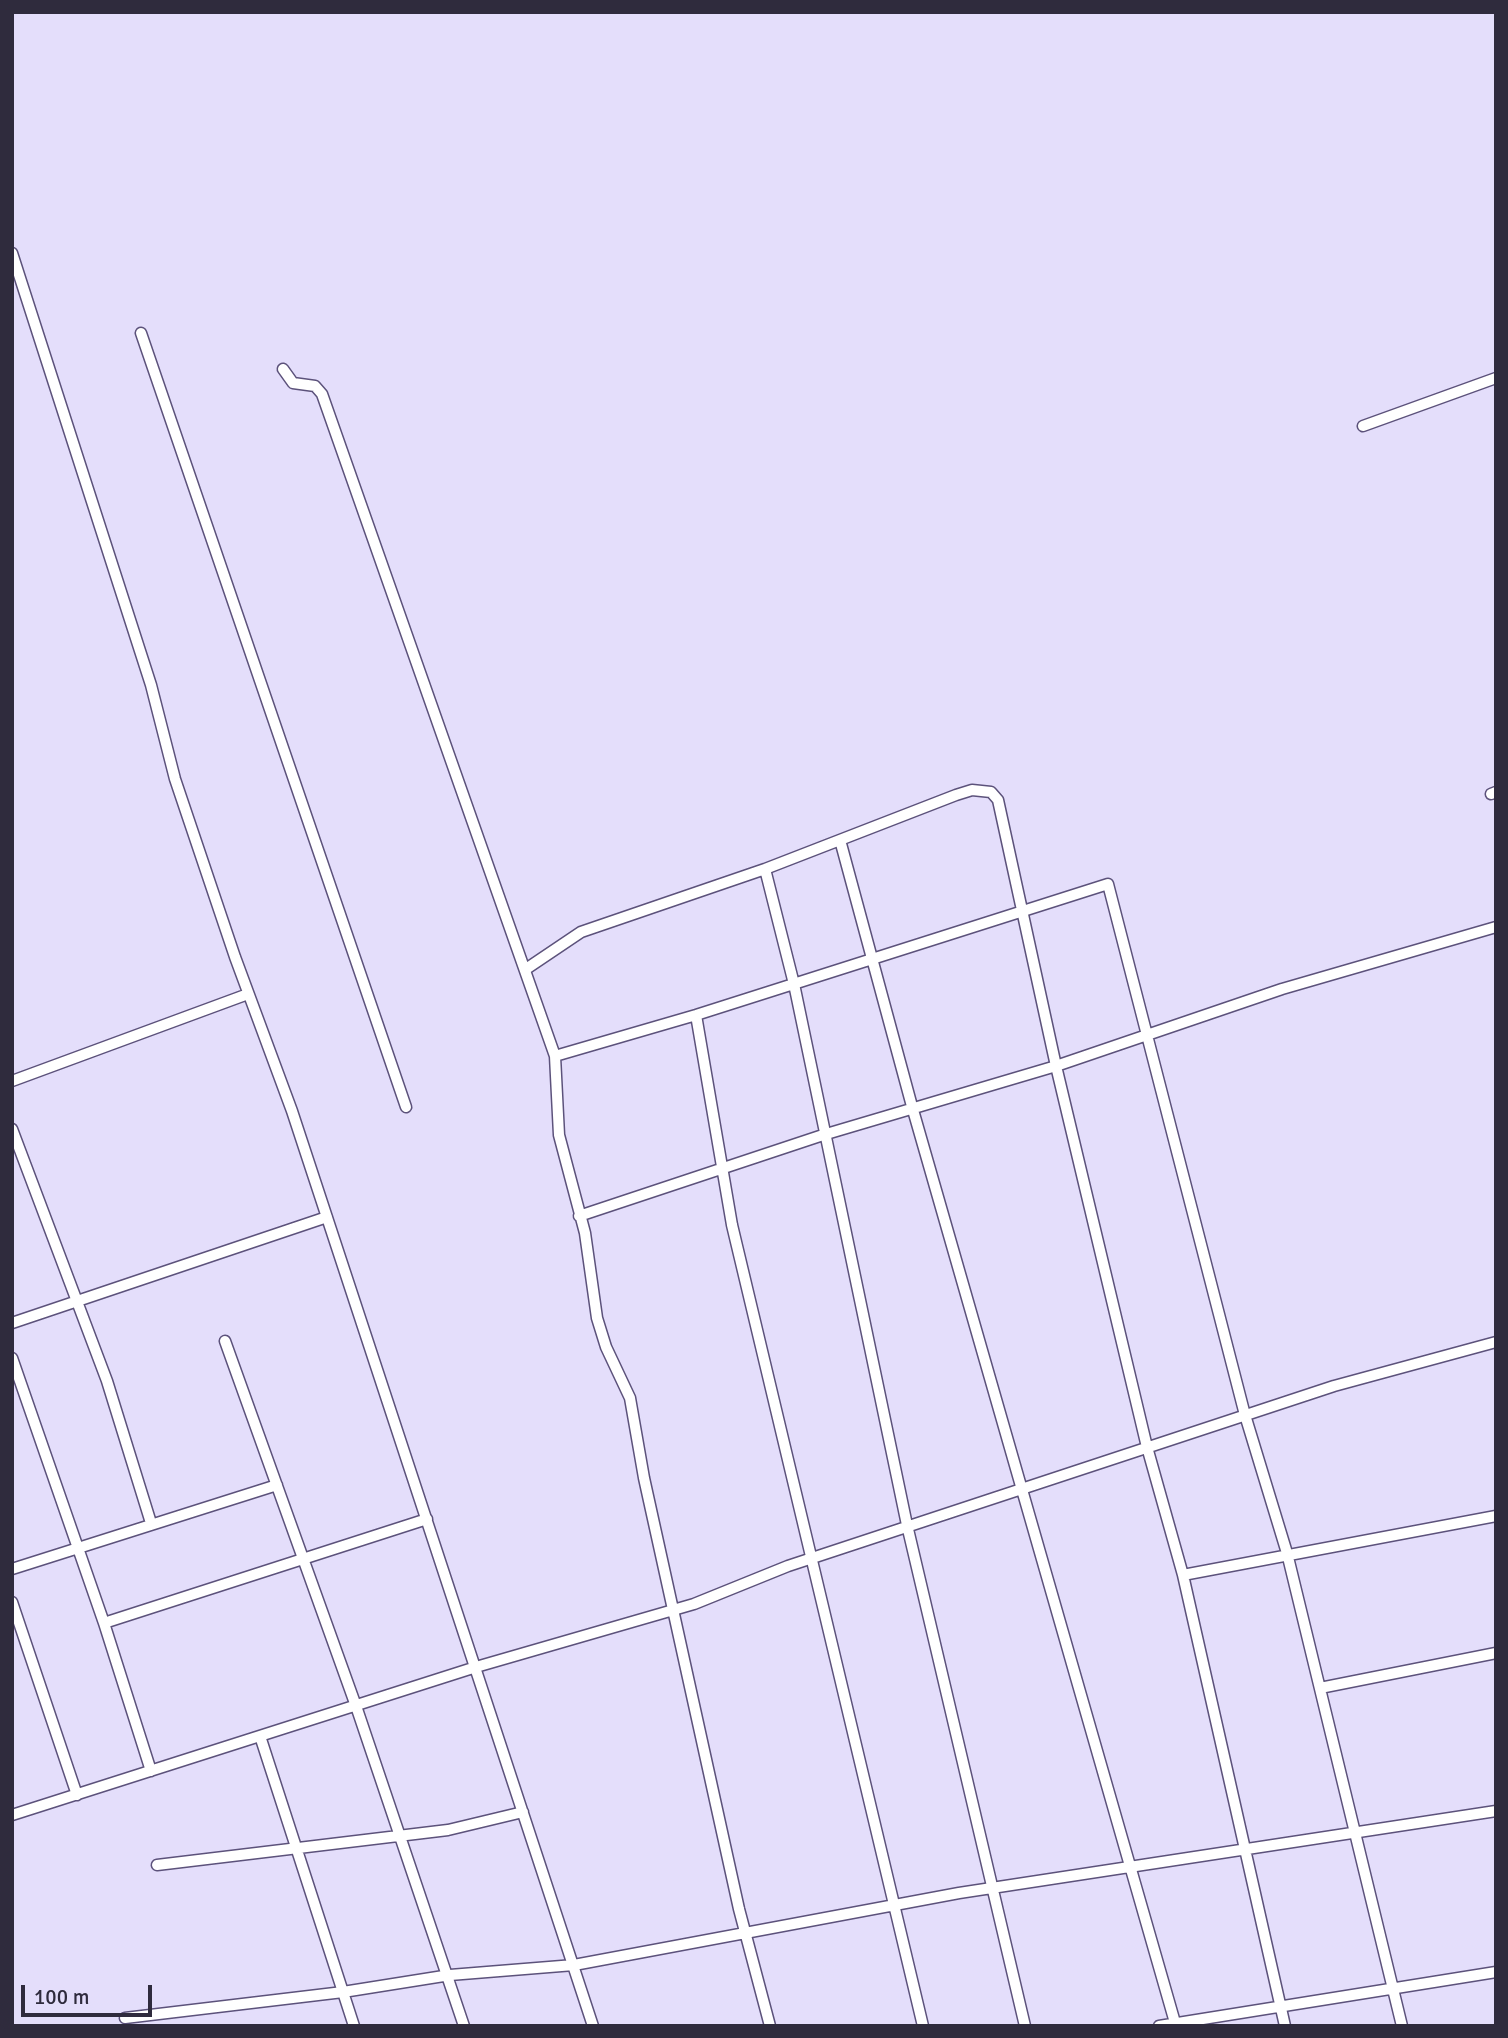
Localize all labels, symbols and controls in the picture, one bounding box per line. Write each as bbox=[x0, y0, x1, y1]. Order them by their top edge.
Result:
scale bar bbox=[24, 1972, 156, 2016]
text: 100 m bbox=[34, 1984, 89, 2010]

